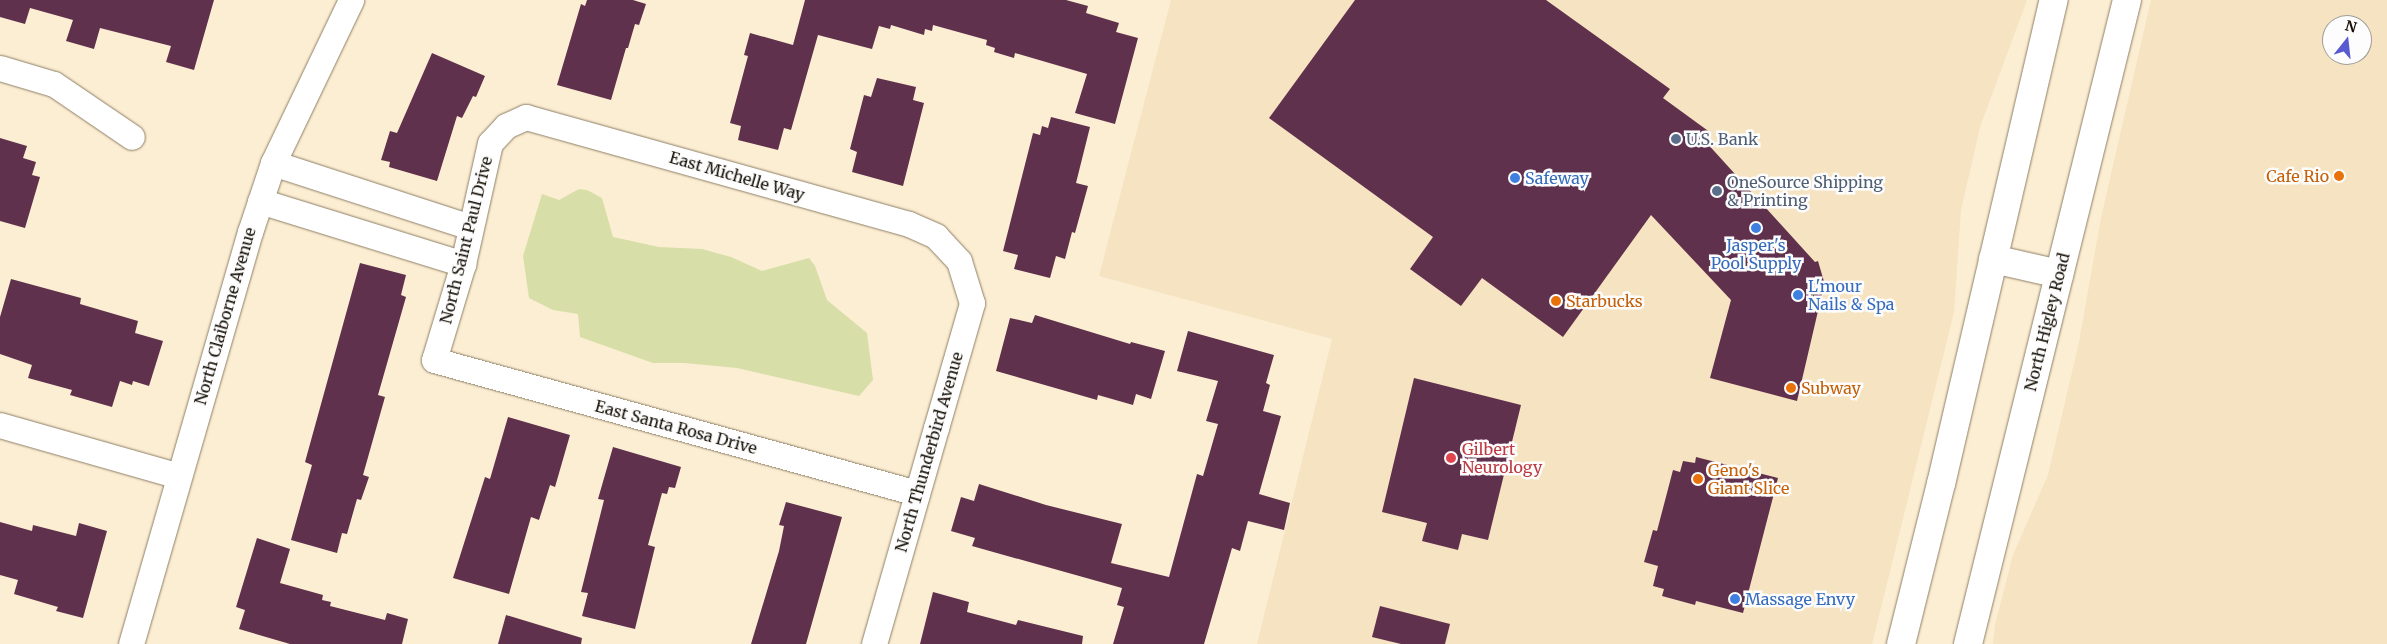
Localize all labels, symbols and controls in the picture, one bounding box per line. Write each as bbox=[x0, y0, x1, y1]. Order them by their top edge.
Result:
north arrow bbox=[2322, 15, 2372, 65]
text: N bbox=[2343, 16, 2359, 37]
place label: U.S. Bank bbox=[1686, 129, 1758, 149]
marker: U.S. Bank bbox=[1670, 133, 1682, 145]
street label: East Michelle Way bbox=[667, 148, 807, 204]
street label: North Saint Paul Drive bbox=[436, 154, 496, 326]
place label: Cafe Rio bbox=[2266, 166, 2329, 186]
place label: Safeway bbox=[1525, 168, 1589, 188]
marker: Cafe Rio bbox=[2333, 170, 2345, 182]
marker: Safeway bbox=[1509, 172, 1521, 184]
place label: OneSource Shipping & Printing bbox=[1727, 172, 1883, 210]
marker: OneSource Shipping & Printing bbox=[1711, 185, 1723, 197]
marker: Jasper's Pool Supply bbox=[1750, 222, 1762, 234]
street label: North Claiborne Avenue bbox=[190, 225, 260, 407]
place label: Jasper's Pool Supply bbox=[1711, 235, 1801, 273]
street label: North Higley Road bbox=[2021, 251, 2073, 393]
place label: L'mour Nails & Spa bbox=[1808, 276, 1894, 314]
marker: L'mour Nails & Spa bbox=[1792, 289, 1804, 301]
place label: Starbucks bbox=[1566, 291, 1643, 311]
marker: Starbucks bbox=[1550, 295, 1562, 307]
street label: North Thunderbird Avenue bbox=[891, 350, 967, 554]
place label: Subway bbox=[1801, 378, 1861, 398]
marker: Subway bbox=[1785, 382, 1797, 394]
street label: East Santa Rosa Drive bbox=[593, 396, 759, 458]
place label: Gilbert Neurology bbox=[1462, 439, 1542, 477]
marker: Gilbert Neurology bbox=[1444, 451, 1458, 465]
place label: Geno's Giant Slice bbox=[1708, 460, 1789, 498]
marker: Geno's Giant Slice bbox=[1692, 473, 1704, 485]
place label: Massage Envy bbox=[1745, 589, 1855, 609]
marker: Massage Envy bbox=[1729, 593, 1741, 605]

